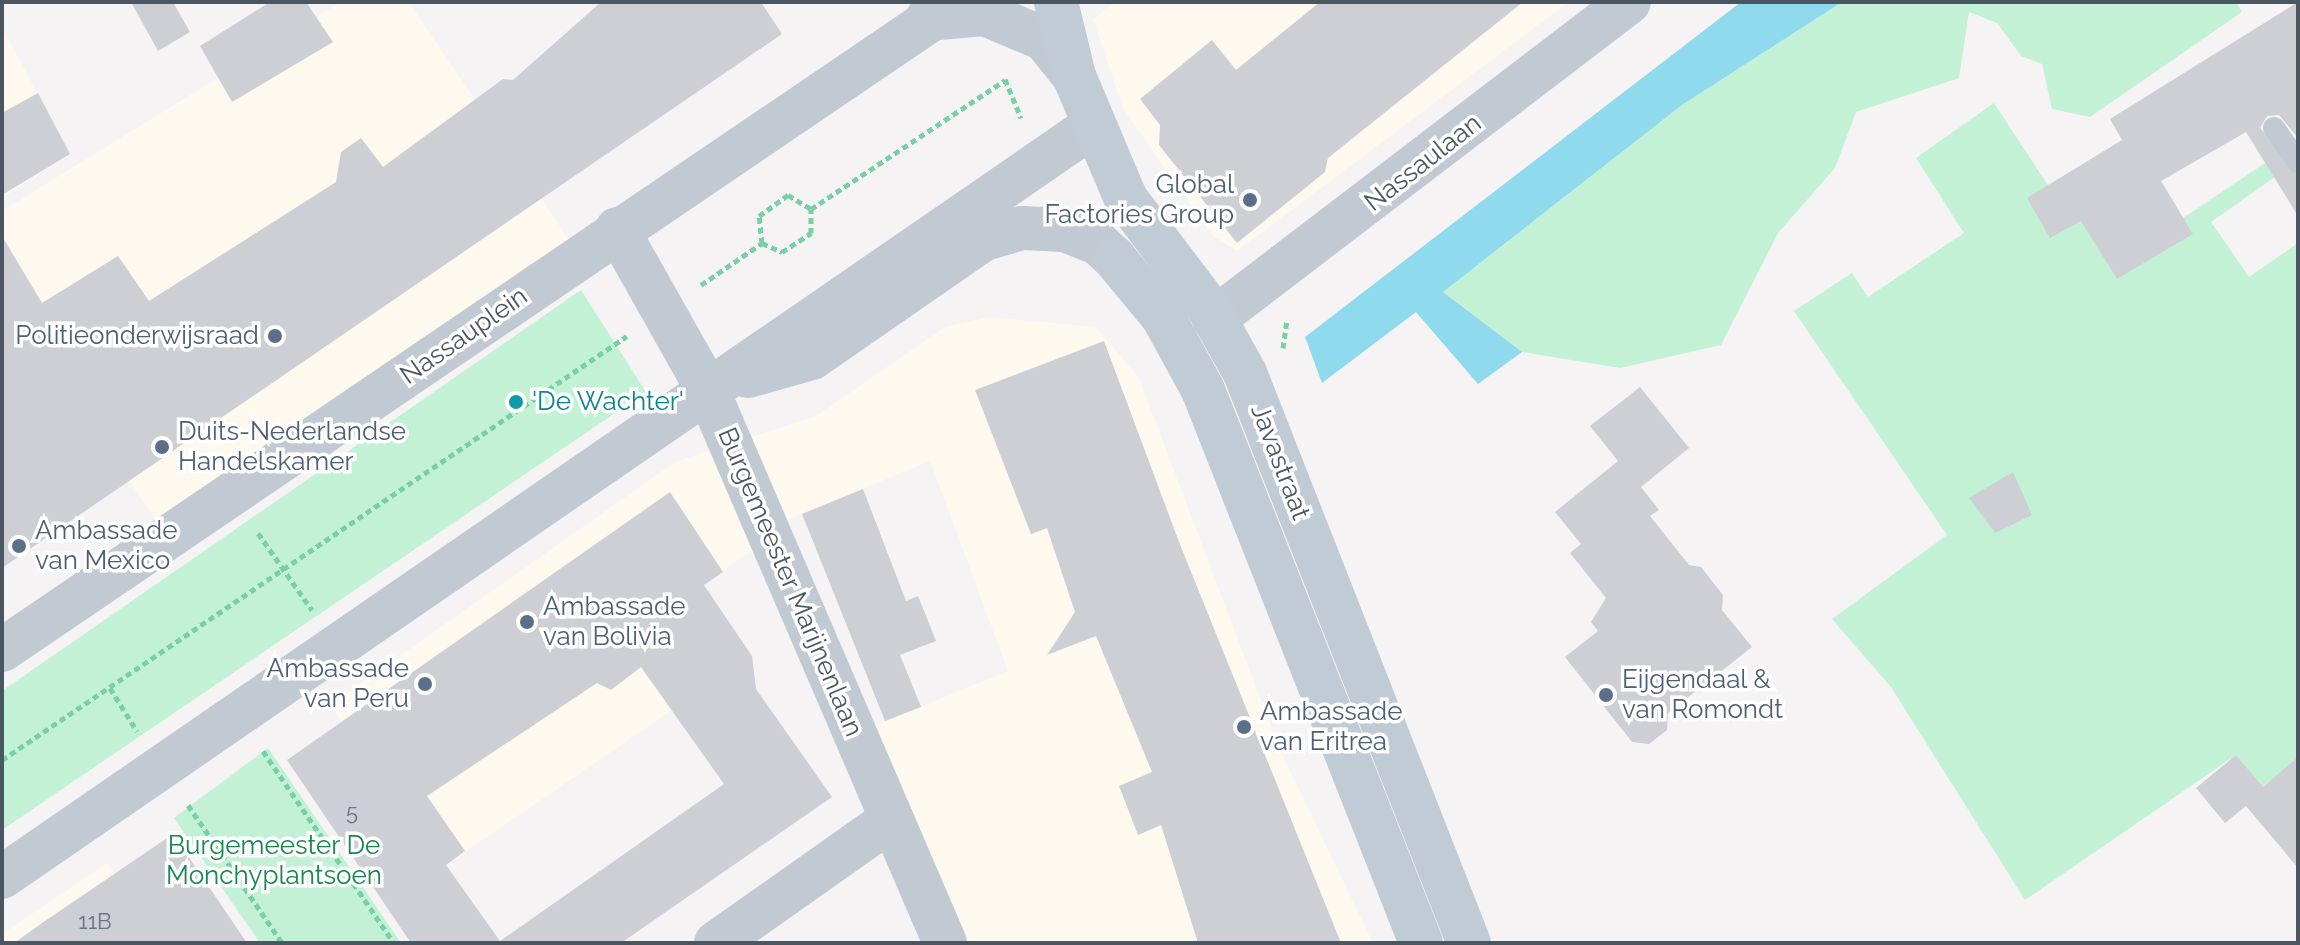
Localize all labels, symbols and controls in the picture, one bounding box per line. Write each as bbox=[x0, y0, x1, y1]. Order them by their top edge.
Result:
street label: Nassaulaan bbox=[1358, 108, 1488, 218]
place label: Global Factories Group bbox=[1044, 169, 1234, 230]
marker: Global Factories Group bbox=[1241, 191, 1259, 209]
street label: Nassauplein bbox=[394, 281, 534, 391]
place label: Politieonderwijsraad bbox=[15, 320, 259, 352]
marker: Politieonderwijsraad bbox=[266, 327, 284, 345]
place label: 'De Wachter' bbox=[532, 386, 685, 418]
marker: 'De Wachter' bbox=[507, 393, 525, 411]
street label: Javastraat bbox=[1244, 400, 1316, 524]
place label: Duits-Nederlandse Handelskamer bbox=[178, 416, 406, 478]
street label: Burgemeester Marijnenlaan bbox=[711, 423, 869, 741]
marker: Duits-Nederlandse Handelskamer bbox=[153, 438, 171, 456]
place label: Ambassade van Mexico bbox=[35, 515, 177, 576]
marker: Ambassade van Mexico bbox=[10, 537, 28, 555]
place label: Ambassade van Bolivia bbox=[543, 591, 685, 652]
marker: Ambassade van Bolivia bbox=[518, 613, 536, 631]
place label: Ambassade van Peru bbox=[267, 653, 409, 714]
place label: Eijgendaal & van Romondt bbox=[1622, 664, 1783, 726]
marker: Ambassade van Peru bbox=[416, 675, 434, 693]
marker: Eijgendaal & van Romondt bbox=[1597, 686, 1615, 704]
place label: Ambassade van Eritrea bbox=[1260, 696, 1402, 758]
marker: Ambassade van Eritrea bbox=[1235, 718, 1253, 736]
house number: 5 bbox=[346, 800, 358, 826]
park label: Burgemeester De Monchyplantsoen bbox=[166, 830, 382, 892]
house number: 11B bbox=[78, 909, 112, 935]

